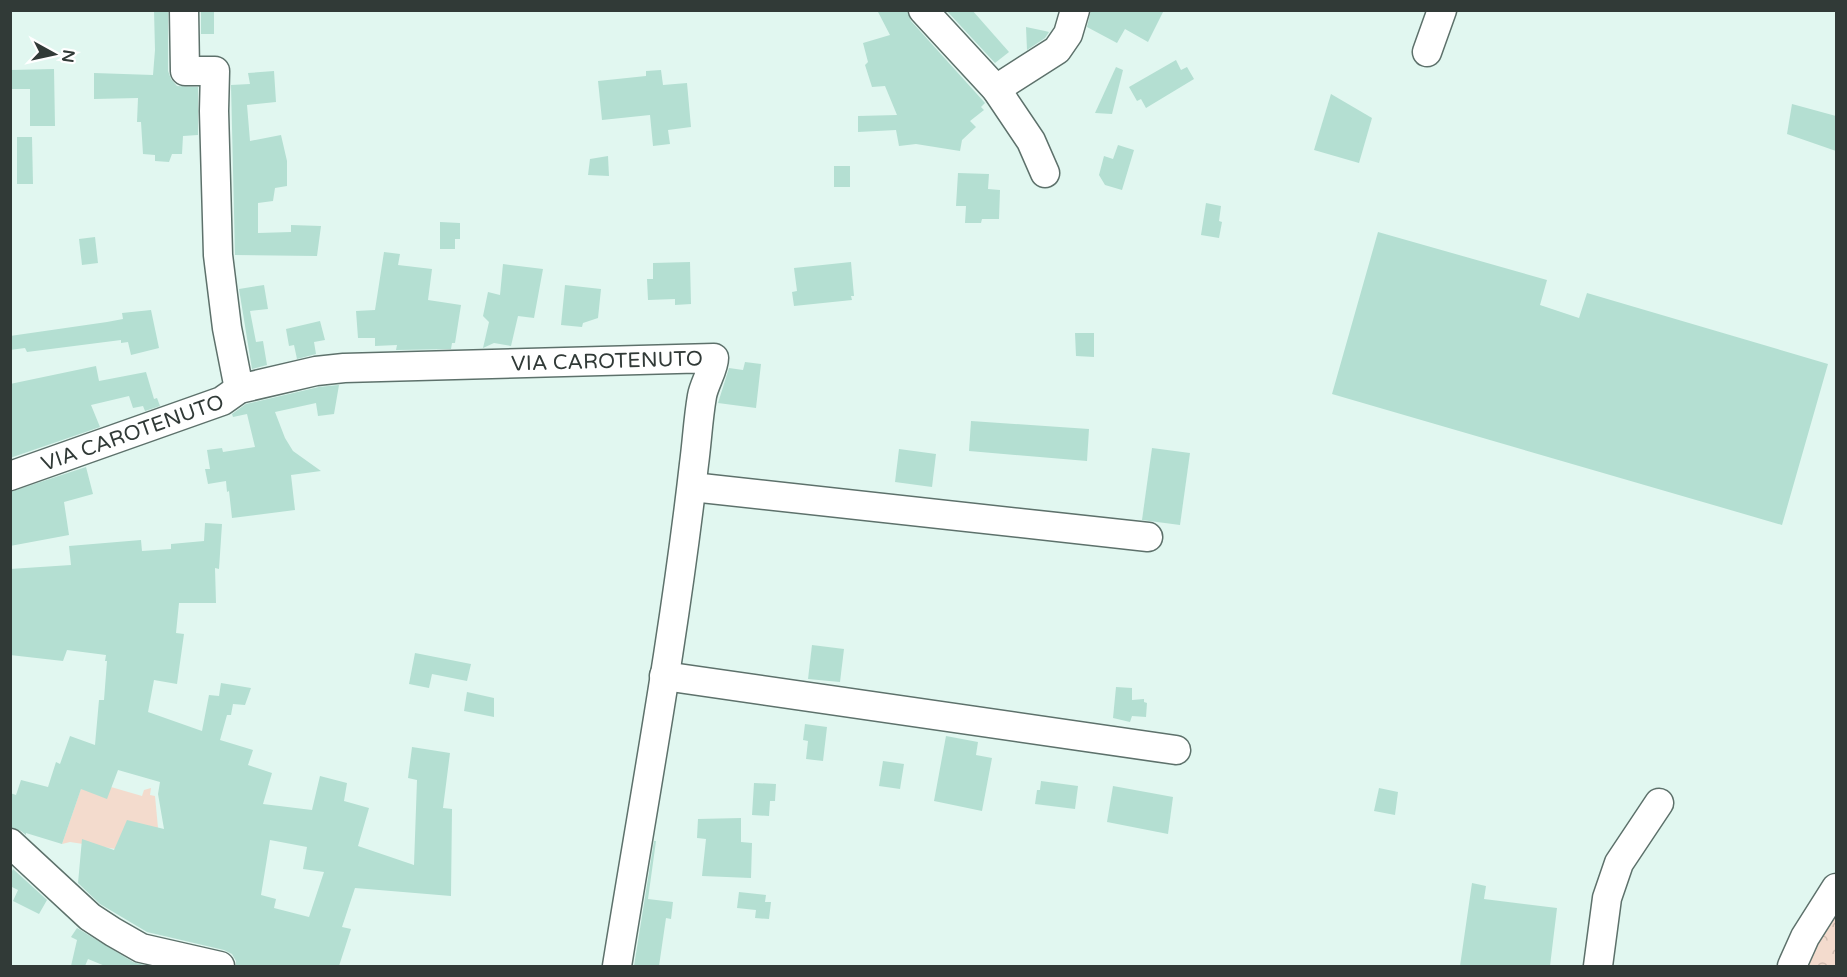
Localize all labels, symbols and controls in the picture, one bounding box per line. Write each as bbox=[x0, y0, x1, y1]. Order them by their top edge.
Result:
north arrow bbox=[24, 24, 84, 84]
text: N bbox=[57, 48, 79, 64]
street label: VIA CAROTENUTO bbox=[511, 346, 703, 376]
street label: VIA CAROTENUTO bbox=[38, 389, 227, 476]

